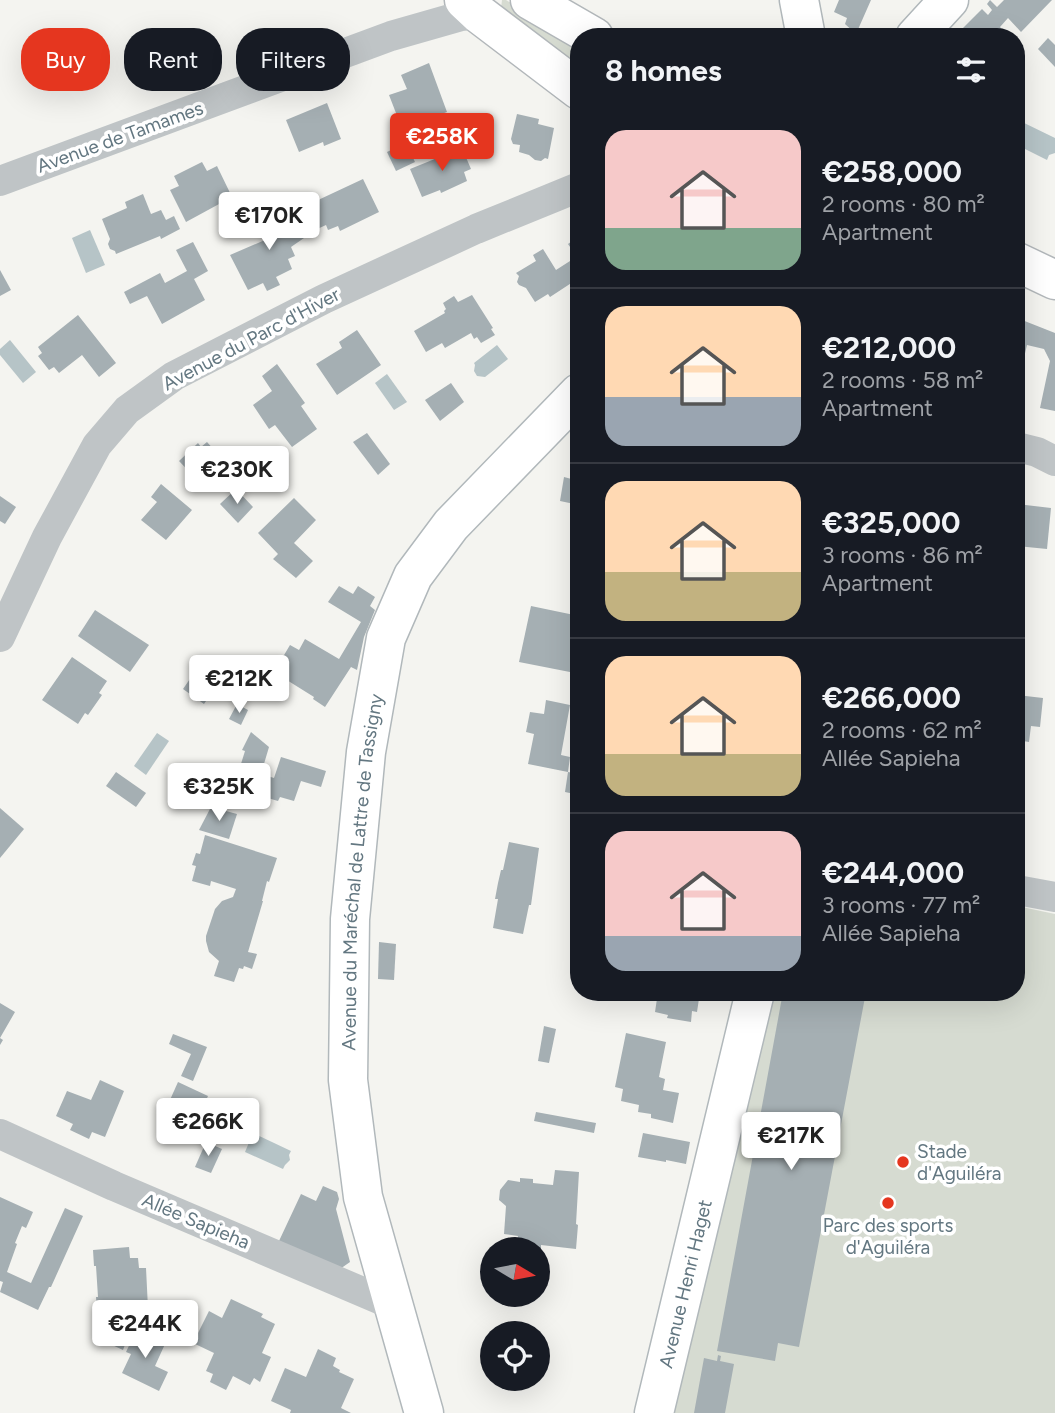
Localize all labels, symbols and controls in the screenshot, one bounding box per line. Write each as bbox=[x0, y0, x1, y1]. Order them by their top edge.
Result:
chip: Buy bbox=[21, 28, 110, 91]
chip: Rent bbox=[124, 28, 222, 91]
chip: Filters bbox=[236, 28, 350, 91]
icon: filters bbox=[952, 51, 990, 89]
text: 8 homes bbox=[605, 52, 722, 89]
street label: Avenue de Tamames bbox=[34, 96, 206, 178]
pin: €258K bbox=[393, 114, 491, 173]
text: €258K bbox=[406, 122, 478, 150]
text: €258,000 bbox=[822, 153, 962, 190]
icon: home bbox=[661, 158, 745, 242]
text: 2 rooms · 80 m² bbox=[822, 190, 985, 218]
pin: €170K bbox=[220, 192, 318, 252]
text: €170K bbox=[235, 201, 303, 229]
text: Apartment bbox=[822, 218, 933, 246]
street label: Avenue du Parc d'Hiver bbox=[158, 282, 344, 395]
text: €212,000 bbox=[822, 329, 956, 366]
icon: home bbox=[661, 334, 745, 418]
text: 2 rooms · 58 m² bbox=[822, 366, 983, 394]
text: Apartment bbox=[822, 394, 933, 422]
pin: €230K bbox=[188, 447, 286, 506]
text: €230K bbox=[201, 455, 273, 483]
text: €325,000 bbox=[822, 504, 960, 541]
icon: home bbox=[661, 509, 745, 593]
text: 3 rooms · 86 m² bbox=[822, 541, 983, 569]
text: Apartment bbox=[822, 569, 933, 597]
pin: €212K bbox=[190, 656, 288, 715]
text: €212K bbox=[205, 664, 273, 692]
text: €266,000 bbox=[822, 679, 961, 716]
icon: home bbox=[661, 684, 745, 768]
street label: Avenue du Maréchal de Lattre de Tassigny bbox=[337, 692, 388, 1051]
text: 2 rooms · 62 m² bbox=[822, 716, 982, 744]
text: Allée Sapieha bbox=[822, 744, 960, 772]
pin: €325K bbox=[170, 764, 268, 823]
text: €325K bbox=[184, 772, 254, 800]
text: €244,000 bbox=[822, 854, 964, 891]
icon: home bbox=[661, 859, 745, 943]
text: 3 rooms · 77 m² bbox=[822, 891, 980, 919]
text: Allée Sapieha bbox=[822, 919, 960, 947]
pin: €266K bbox=[159, 1098, 257, 1158]
text: €266K bbox=[172, 1107, 244, 1135]
pin: €217K bbox=[742, 1112, 840, 1172]
text: €217K bbox=[757, 1121, 825, 1149]
place label: Stade d'Aguiléra bbox=[917, 1140, 1002, 1185]
marker: Stade d'Aguiléra bbox=[895, 1154, 911, 1170]
street label: Allée Sapieha bbox=[139, 1188, 253, 1254]
marker: Parc des sports d'Aguiléra bbox=[880, 1195, 896, 1211]
street label: Avenue Henri Haget bbox=[654, 1197, 716, 1370]
place label: Parc des sports d'Aguiléra bbox=[823, 1214, 953, 1259]
north arrow bbox=[480, 1237, 550, 1307]
map controls bbox=[480, 1237, 550, 1391]
pin: €244K bbox=[96, 1300, 194, 1360]
text: €244K bbox=[108, 1309, 182, 1337]
button: locate bbox=[480, 1321, 550, 1391]

